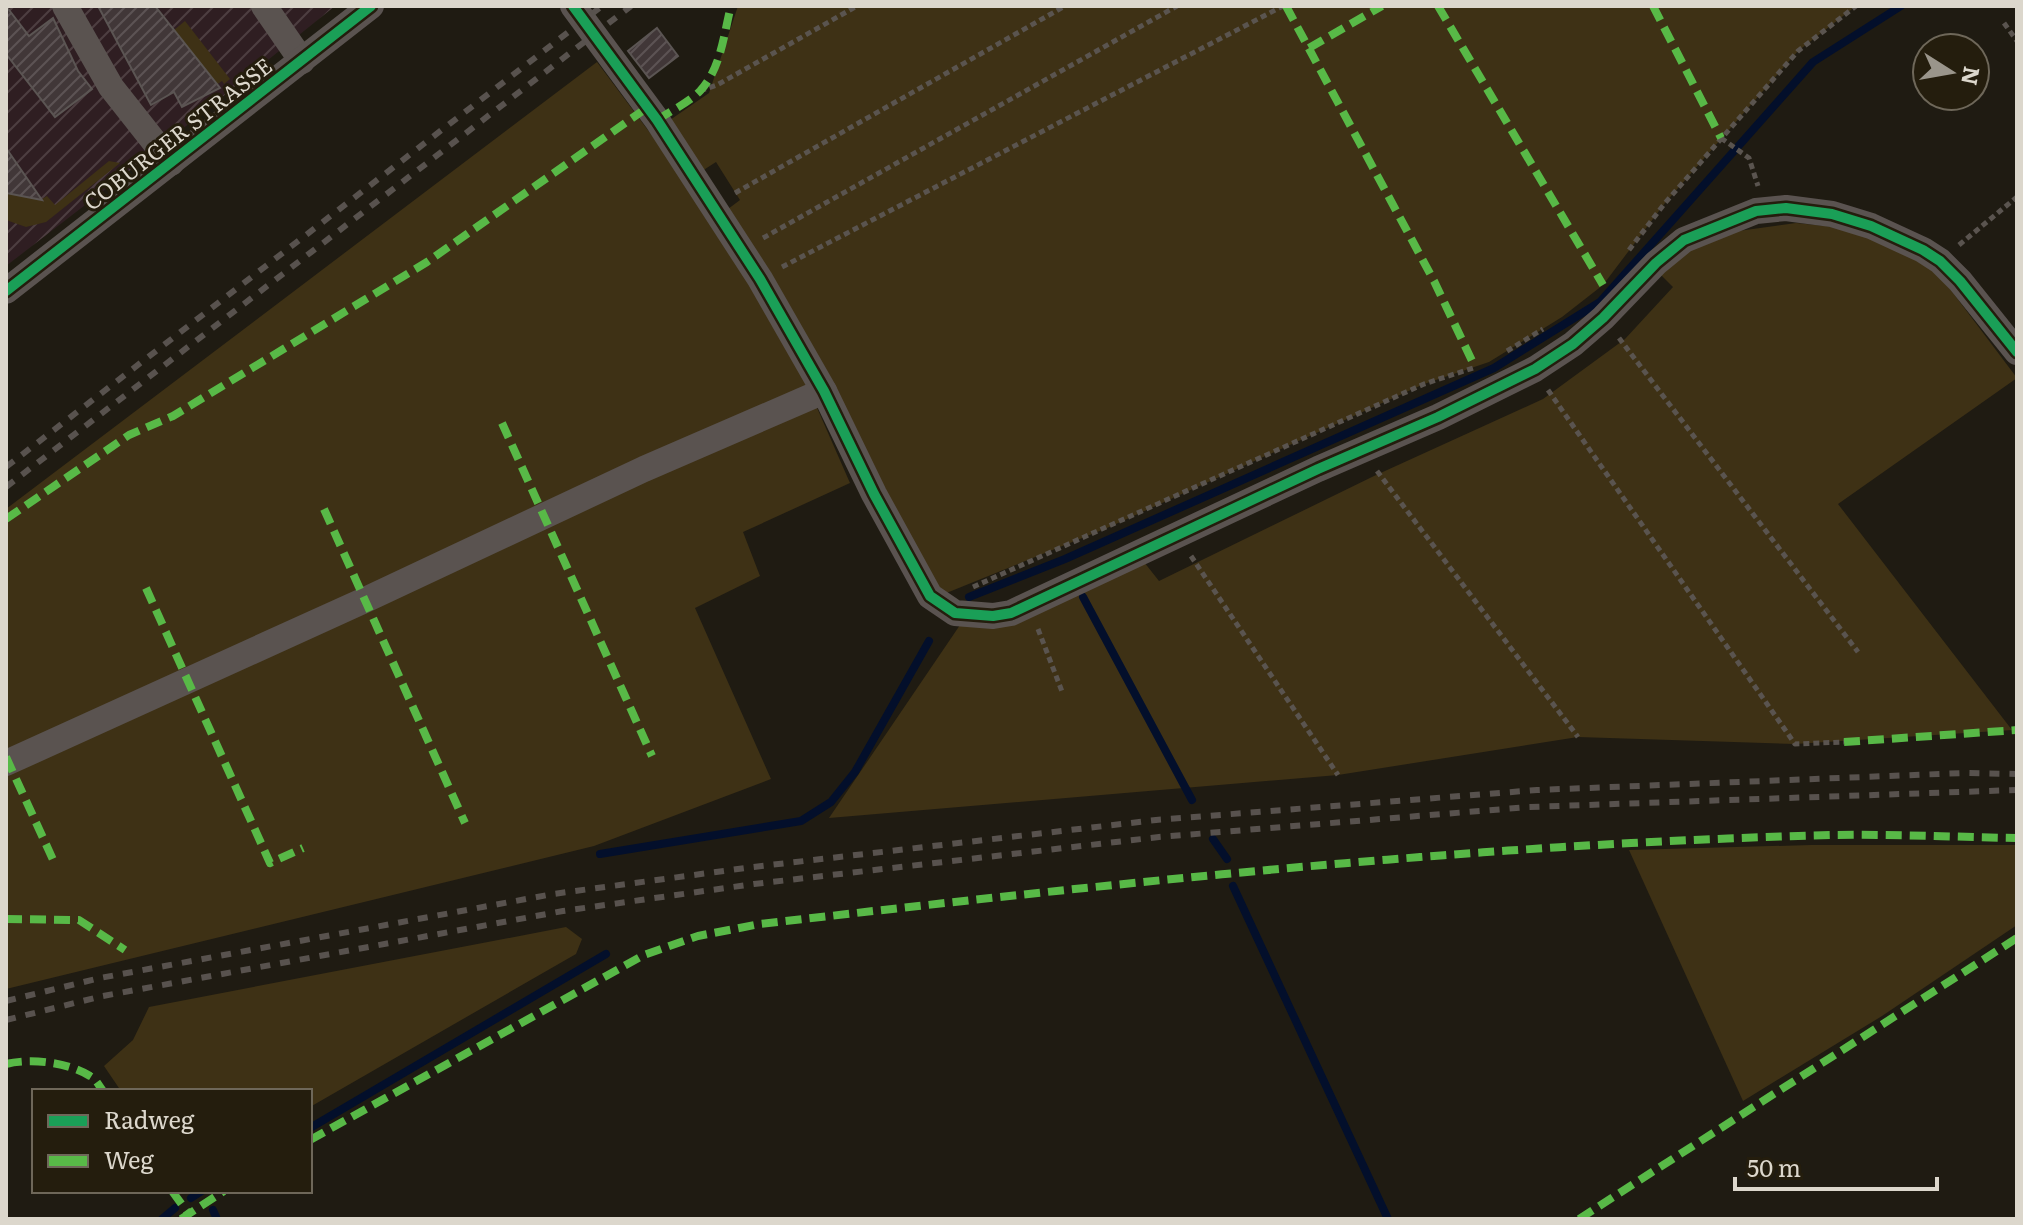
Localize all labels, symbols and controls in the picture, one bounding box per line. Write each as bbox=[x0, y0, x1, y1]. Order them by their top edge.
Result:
north arrow bbox=[1911, 32, 1991, 112]
street label: COBURGER STRASSE bbox=[76, 49, 278, 217]
text: N bbox=[1954, 64, 1990, 88]
legend bbox=[32, 1089, 312, 1193]
text: Radweg bbox=[104, 1101, 195, 1136]
text: Weg bbox=[104, 1141, 155, 1176]
scale bar bbox=[1735, 1141, 1937, 1191]
text: 50 m bbox=[1747, 1149, 1801, 1184]

